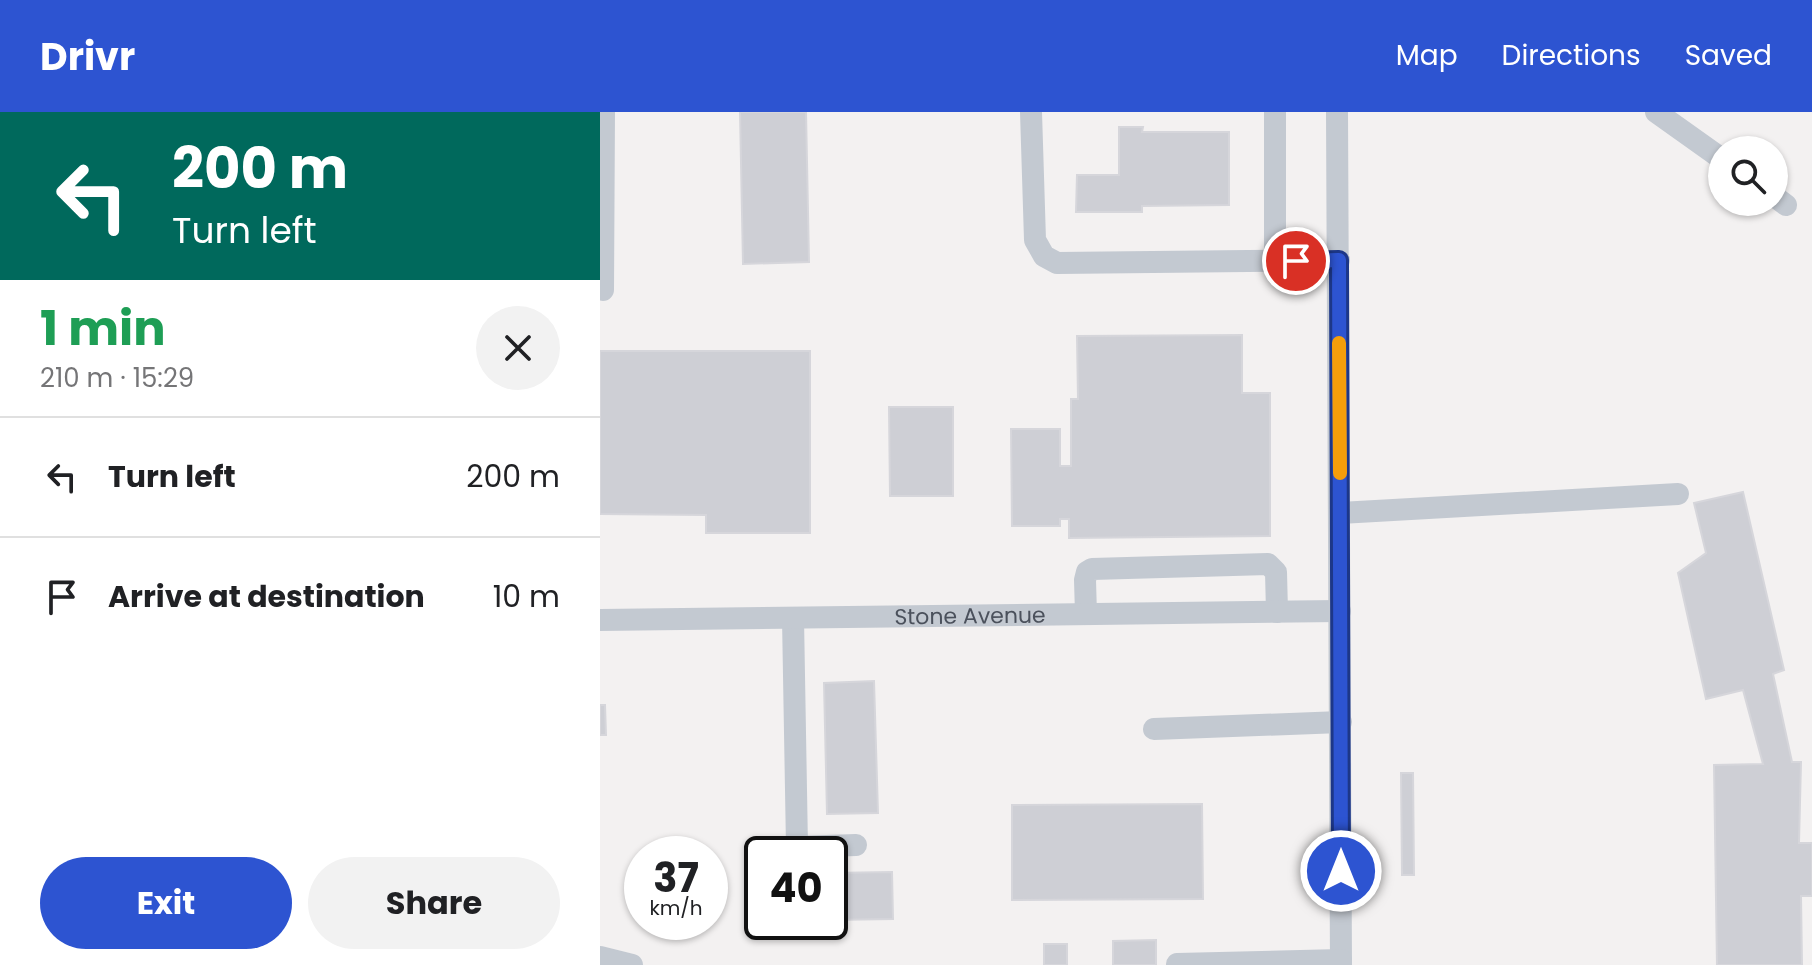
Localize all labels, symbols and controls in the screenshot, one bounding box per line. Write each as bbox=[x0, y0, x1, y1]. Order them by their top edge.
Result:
text: Drivr bbox=[40, 30, 135, 83]
text: Map bbox=[1396, 36, 1458, 75]
text: Directions bbox=[1502, 36, 1641, 75]
text: Saved bbox=[1685, 36, 1772, 75]
text: 200 m bbox=[172, 129, 348, 208]
map controls bbox=[1708, 136, 1788, 216]
button: search bbox=[1708, 136, 1788, 216]
icon: left bbox=[40, 144, 144, 248]
text: Turn left bbox=[172, 205, 317, 256]
pin bbox=[1262, 227, 1330, 295]
icon: arrive bbox=[1274, 239, 1318, 283]
text: 1 min bbox=[40, 295, 166, 362]
button: close bbox=[476, 306, 560, 390]
text: 210 m · 15:29 bbox=[40, 360, 194, 396]
icon: left bbox=[40, 455, 84, 499]
text: Turn left bbox=[108, 455, 236, 498]
text: 200 m bbox=[466, 455, 560, 498]
icon: arrive bbox=[40, 575, 84, 619]
text: Arrive at destination bbox=[108, 575, 425, 618]
text: 10 m bbox=[493, 575, 560, 618]
street label: Stone Avenue bbox=[894, 599, 1046, 632]
position arrow bbox=[1299, 829, 1383, 913]
speed limit sign: 40 bbox=[744, 836, 848, 940]
text: 37 bbox=[653, 850, 699, 906]
button: Exit bbox=[40, 857, 292, 949]
button: Share bbox=[308, 857, 560, 949]
text: km/h bbox=[649, 894, 703, 922]

